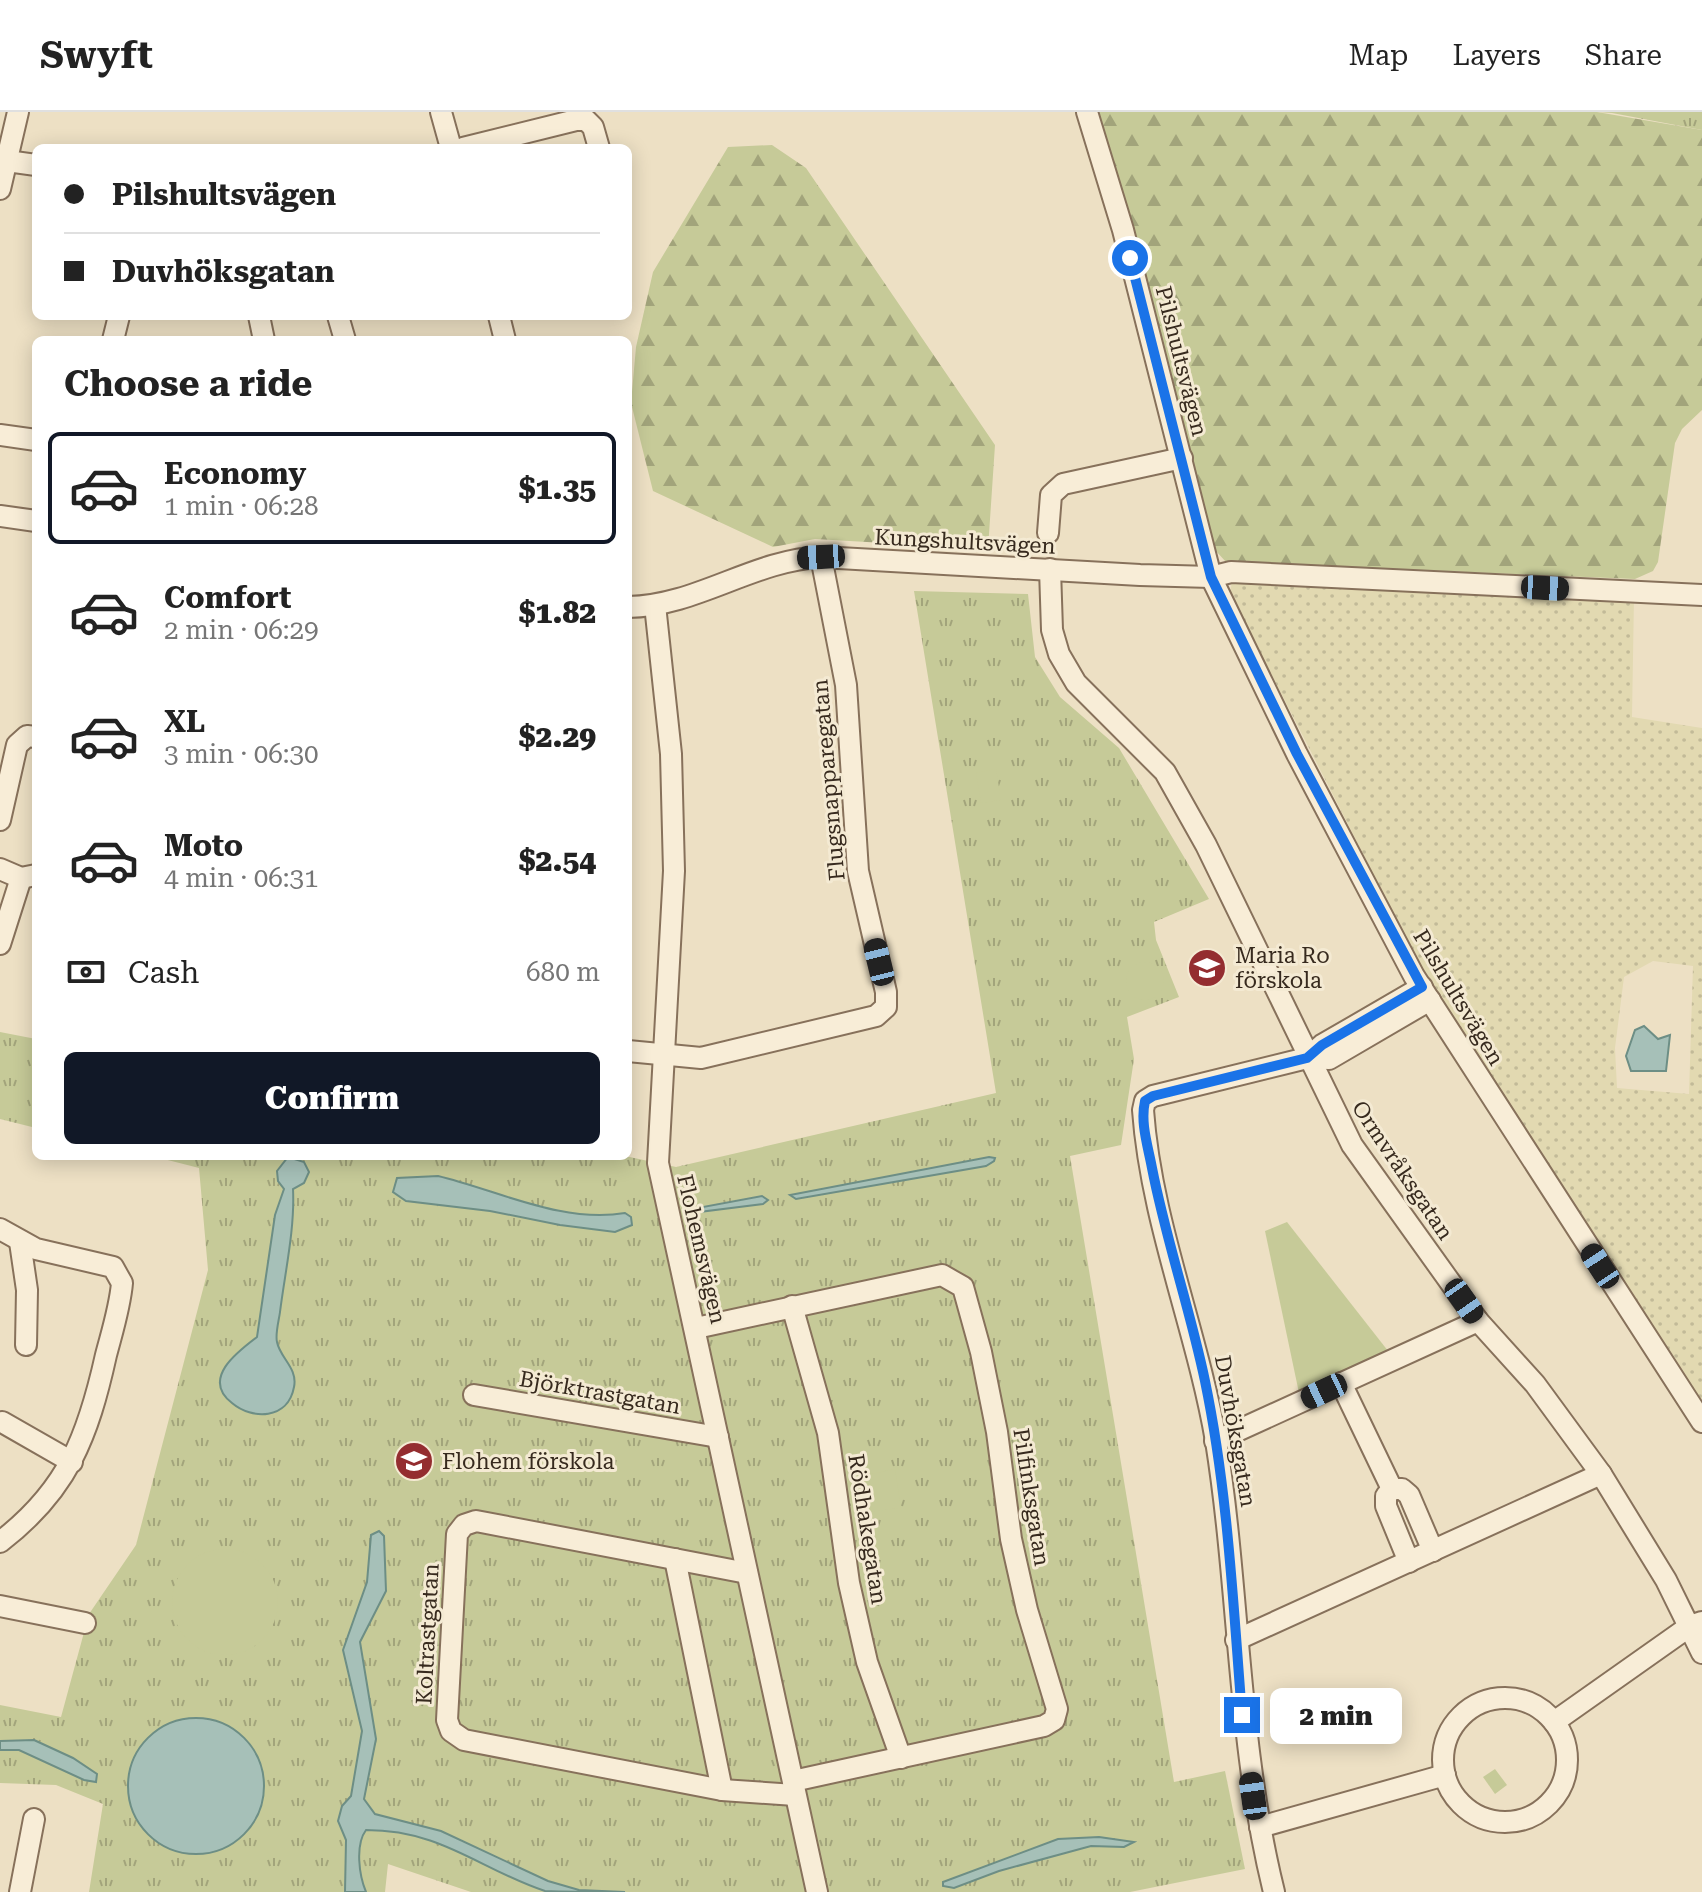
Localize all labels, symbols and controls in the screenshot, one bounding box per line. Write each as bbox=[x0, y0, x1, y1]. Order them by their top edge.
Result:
text: Swyft bbox=[40, 33, 153, 77]
text: Map bbox=[1349, 39, 1408, 72]
text: Layers bbox=[1452, 39, 1541, 72]
text: Share bbox=[1585, 39, 1662, 72]
text: Pilshultsvägen bbox=[112, 177, 336, 212]
route start bbox=[1112, 240, 1148, 276]
text: Duvhöksgatan bbox=[112, 254, 335, 289]
street label: Pilshultsvägen bbox=[1151, 283, 1212, 439]
text: Choose a ride bbox=[64, 363, 312, 405]
icon: car bbox=[68, 452, 140, 524]
text: Economy bbox=[164, 456, 306, 491]
text: $1.35 bbox=[519, 471, 596, 506]
text: 1 min · 06:28 bbox=[164, 491, 319, 521]
street label: Kungshultsvägen bbox=[874, 524, 1056, 559]
car bbox=[796, 544, 846, 570]
car bbox=[1520, 575, 1570, 601]
icon: car bbox=[68, 576, 140, 648]
text: Comfort bbox=[164, 580, 291, 615]
text: $1.82 bbox=[519, 595, 596, 630]
text: 2 min · 06:29 bbox=[164, 615, 319, 645]
street label: Flugsnapparegatan bbox=[807, 678, 850, 882]
icon: car bbox=[68, 700, 140, 772]
text: XL bbox=[164, 704, 205, 739]
text: $2.29 bbox=[519, 719, 596, 754]
text: 3 min · 06:30 bbox=[164, 739, 319, 769]
icon: car bbox=[68, 824, 140, 896]
text: Moto bbox=[164, 828, 243, 863]
text: $2.54 bbox=[519, 843, 596, 878]
text: 4 min · 06:31 bbox=[164, 863, 319, 893]
street label: Pilshultsvägen bbox=[1408, 925, 1509, 1070]
car bbox=[862, 936, 896, 988]
place label: Maria Ro förskola bbox=[1235, 943, 1330, 993]
school or university icon: Maria Ro förskola bbox=[1186, 947, 1228, 989]
icon: cash bbox=[64, 950, 108, 994]
text: Cash bbox=[128, 955, 199, 990]
text: 680 m bbox=[526, 957, 600, 987]
button: Confirm bbox=[64, 1052, 600, 1144]
street label: Ormvråksgatan bbox=[1347, 1096, 1458, 1244]
street label: Flohemsvägen bbox=[672, 1172, 731, 1326]
car bbox=[1577, 1239, 1623, 1293]
car bbox=[1440, 1274, 1488, 1328]
street label: Duvhöksgatan bbox=[1210, 1353, 1261, 1509]
street label: Björktrastgatan bbox=[517, 1366, 683, 1419]
car bbox=[1297, 1370, 1351, 1412]
street label: Pilfinksgatan bbox=[1008, 1426, 1055, 1568]
school or university icon: Flohem förskola bbox=[393, 1440, 435, 1482]
place label: Flohem förskola bbox=[442, 1449, 615, 1474]
street label: Rödhakegatan bbox=[843, 1452, 892, 1606]
street label: Koltrastgatan bbox=[411, 1563, 444, 1705]
callout: 2 min bbox=[1270, 1687, 1402, 1743]
route end bbox=[1224, 1697, 1260, 1733]
text: 2 min bbox=[1299, 1701, 1373, 1731]
car bbox=[1238, 1771, 1268, 1821]

